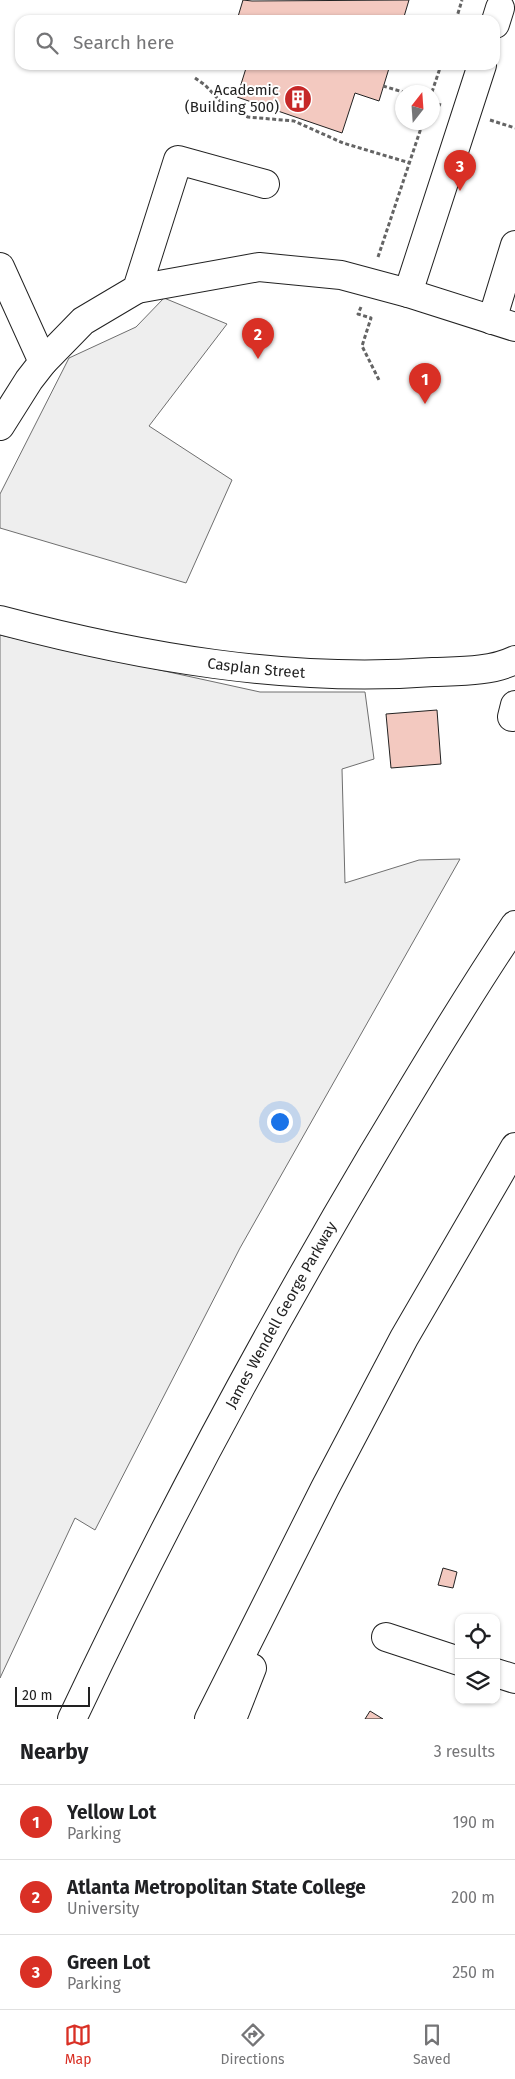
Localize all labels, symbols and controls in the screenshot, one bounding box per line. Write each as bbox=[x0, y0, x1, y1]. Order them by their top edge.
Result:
search box bbox=[15, 15, 500, 70]
icon: search bbox=[33, 29, 61, 57]
text: Search here bbox=[73, 31, 174, 54]
place label: Academic (Building 500) bbox=[185, 81, 279, 116]
building icon: Academic (Building 500) bbox=[283, 84, 313, 114]
north arrow bbox=[395, 85, 440, 130]
pin: 3 bbox=[444, 150, 476, 191]
pin: 2 bbox=[242, 318, 274, 359]
pin: 1 bbox=[409, 363, 441, 404]
street label: Casplan Street bbox=[206, 654, 306, 682]
your location bbox=[267, 1109, 293, 1135]
street label: James Wendell George Parkway bbox=[222, 1218, 341, 1412]
map controls bbox=[455, 1614, 500, 1704]
button: locate bbox=[455, 1614, 500, 1659]
button: layers bbox=[455, 1659, 500, 1704]
scale bar bbox=[15, 1684, 90, 1707]
text: 20 m bbox=[22, 1687, 52, 1704]
text: Nearby bbox=[20, 1739, 88, 1765]
text: 3 results bbox=[434, 1742, 495, 1761]
text: Yellow Lot bbox=[67, 1801, 156, 1824]
text: 1 bbox=[32, 1813, 40, 1832]
text: 190 m bbox=[453, 1813, 495, 1832]
text: Parking bbox=[67, 1824, 121, 1843]
text: Atlanta Metropolitan State College bbox=[67, 1876, 366, 1899]
text: 2 bbox=[32, 1888, 40, 1907]
text: 200 m bbox=[451, 1888, 495, 1907]
text: University bbox=[67, 1899, 140, 1918]
text: Green Lot bbox=[67, 1951, 150, 1974]
text: 3 bbox=[32, 1963, 40, 1982]
text: 250 m bbox=[452, 1963, 495, 1982]
text: Parking bbox=[67, 1974, 121, 1993]
tab: Map bbox=[64, 2021, 92, 2068]
tab: Directions bbox=[220, 2021, 285, 2068]
tab: Saved bbox=[413, 2021, 451, 2068]

